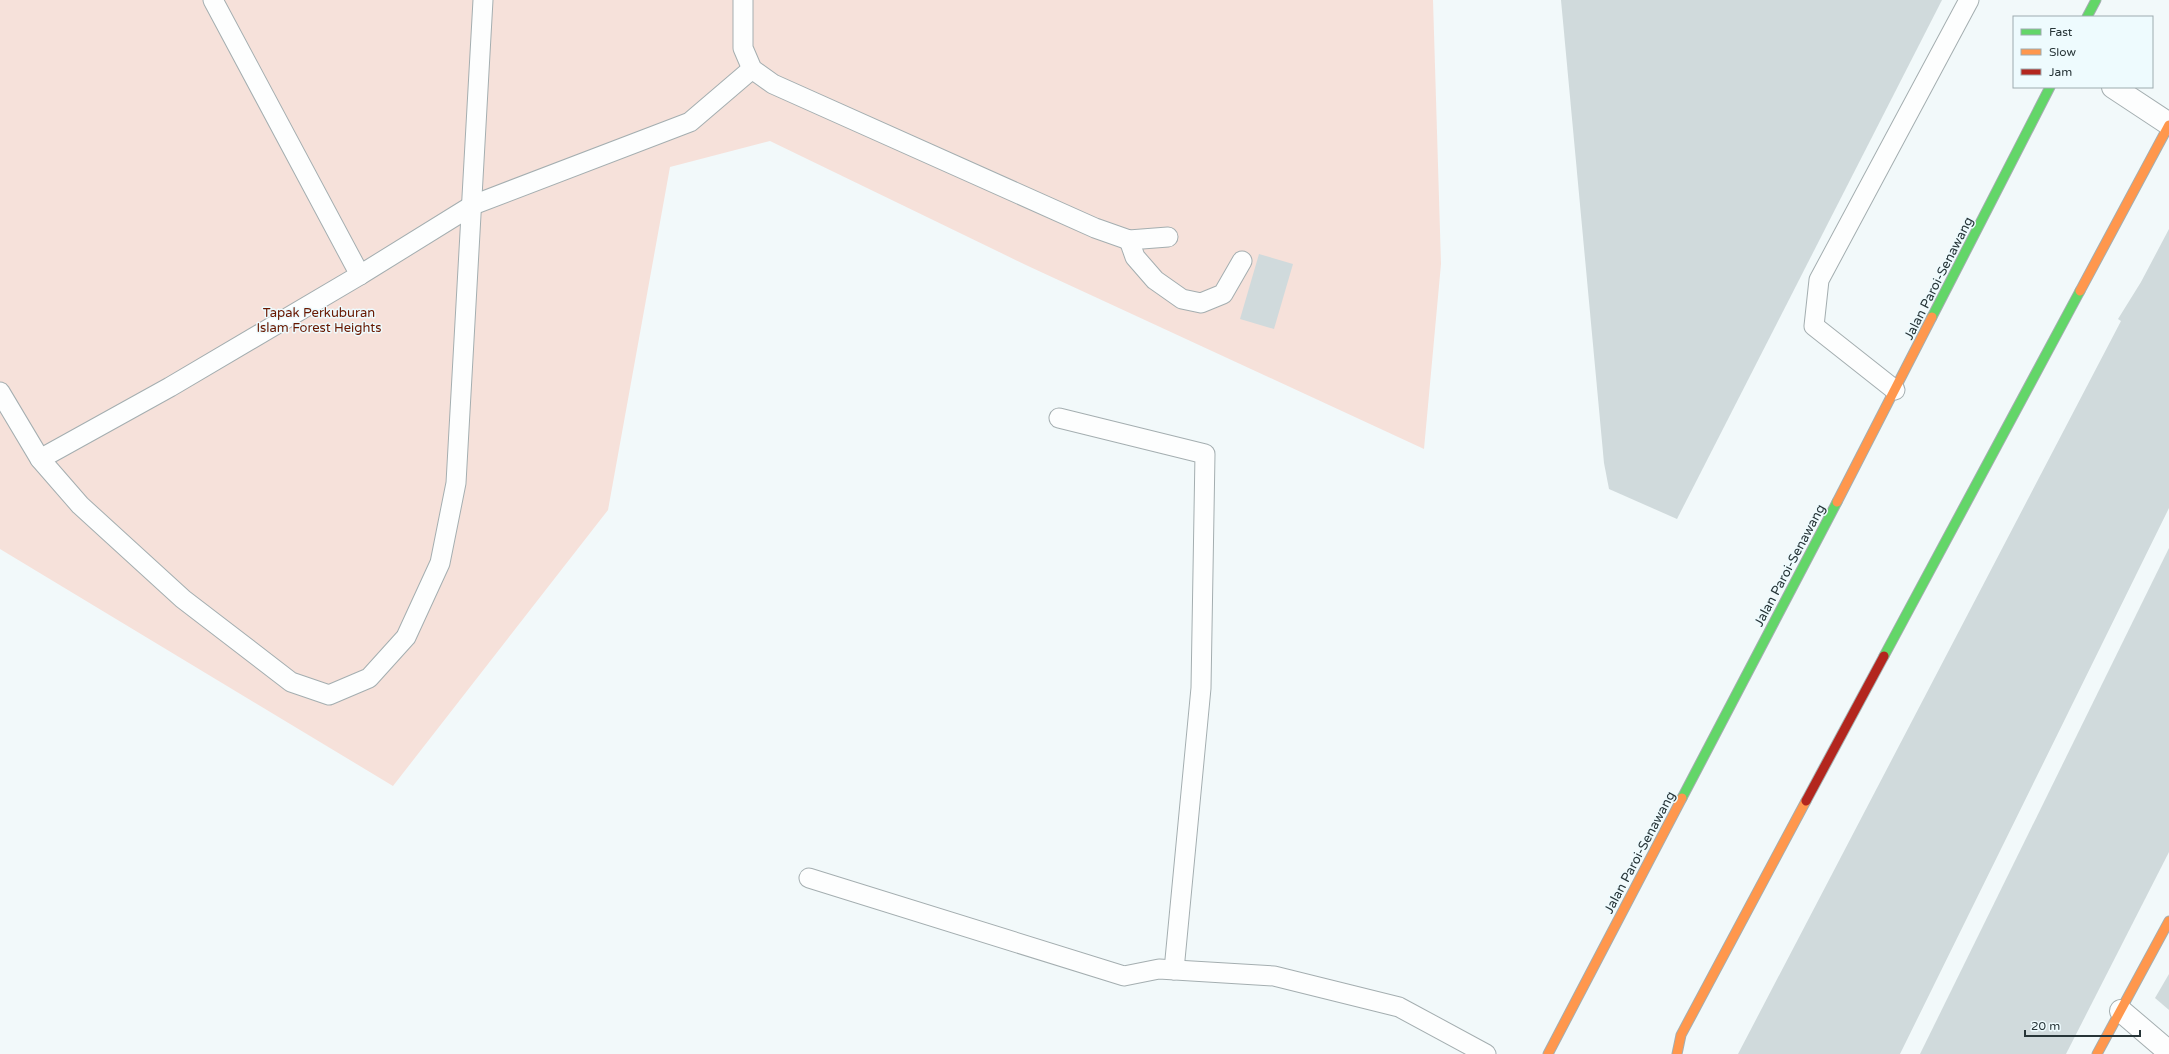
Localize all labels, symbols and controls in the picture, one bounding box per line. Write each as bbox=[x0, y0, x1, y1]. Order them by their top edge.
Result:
legend bbox=[2013, 16, 2153, 88]
text: Fast bbox=[2049, 25, 2073, 39]
text: Slow bbox=[2049, 45, 2076, 59]
text: Jam bbox=[2049, 65, 2072, 79]
street label: Jalan Paroi-Senawang bbox=[1901, 214, 1977, 343]
park label: Tapak Perkuburan Islam Forest Heights bbox=[256, 305, 382, 336]
street label: Jalan Paroi-Senawang bbox=[1751, 502, 1829, 629]
street label: Jalan Paroi-Senawang bbox=[1601, 789, 1679, 916]
scale bar bbox=[2025, 1012, 2140, 1038]
text: 20 m bbox=[2031, 1019, 2060, 1033]

